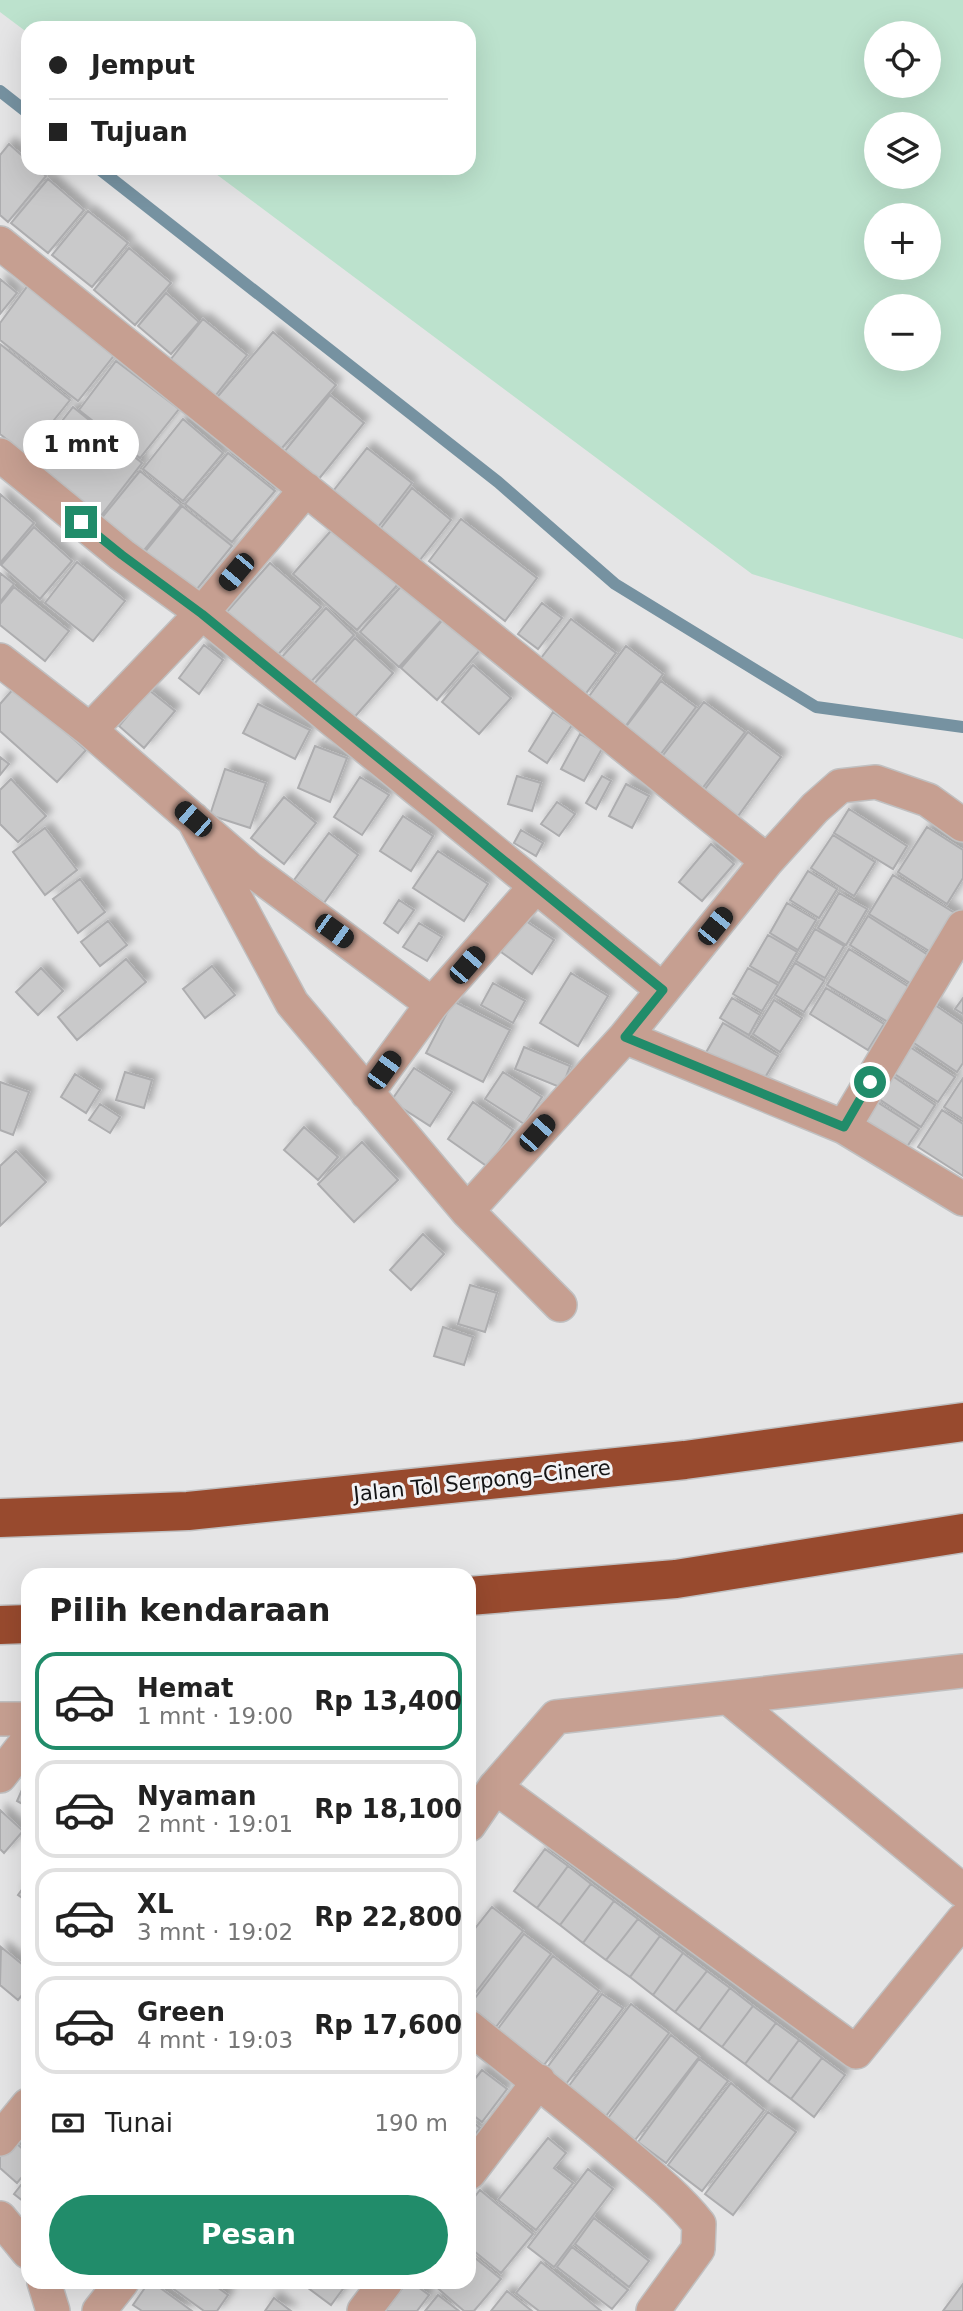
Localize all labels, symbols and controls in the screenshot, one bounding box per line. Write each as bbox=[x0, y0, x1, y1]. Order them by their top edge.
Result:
map controls bbox=[864, 21, 941, 371]
button: locate bbox=[864, 21, 941, 98]
text: Jemput bbox=[91, 50, 195, 80]
button: layers bbox=[864, 112, 941, 189]
text: Tujuan bbox=[91, 117, 188, 147]
button: + bbox=[864, 203, 941, 280]
button: − bbox=[864, 294, 941, 371]
callout: 1 mnt bbox=[23, 420, 139, 470]
text: 1 mnt bbox=[43, 431, 119, 457]
route end bbox=[65, 506, 97, 538]
car bbox=[215, 549, 258, 595]
car bbox=[171, 797, 216, 841]
car bbox=[694, 903, 737, 949]
car bbox=[311, 910, 358, 952]
car bbox=[446, 942, 489, 988]
car bbox=[364, 1047, 405, 1093]
route start bbox=[854, 1066, 886, 1098]
car bbox=[516, 1110, 559, 1156]
street label: Jalan Tol Serpong–Cinere bbox=[350, 1456, 612, 1507]
text: Pilih kendaraan bbox=[49, 1591, 330, 1629]
icon: car bbox=[53, 1670, 116, 1733]
text: Hemat bbox=[137, 1673, 233, 1703]
text: Rp 13,400 bbox=[314, 1686, 462, 1716]
text: 1 mnt · 19:00 bbox=[137, 1703, 293, 1729]
icon: car bbox=[53, 1778, 116, 1841]
text: Nyaman bbox=[137, 1781, 256, 1811]
text: Rp 18,100 bbox=[314, 1794, 462, 1824]
text: 2 mnt · 19:01 bbox=[137, 1811, 293, 1837]
icon: car bbox=[53, 1886, 116, 1949]
text: XL bbox=[137, 1889, 174, 1919]
text: Rp 22,800 bbox=[314, 1902, 462, 1932]
text: 3 mnt · 19:02 bbox=[137, 1919, 293, 1945]
icon: car bbox=[53, 1994, 116, 2057]
text: Green bbox=[137, 1997, 225, 2027]
text: Rp 17,600 bbox=[314, 2010, 462, 2040]
text: 4 mnt · 19:03 bbox=[137, 2027, 293, 2053]
icon: cash bbox=[49, 2104, 87, 2142]
text: Tunai bbox=[105, 2108, 173, 2138]
text: 190 m bbox=[374, 2110, 448, 2136]
button: Pesan bbox=[49, 2195, 448, 2275]

